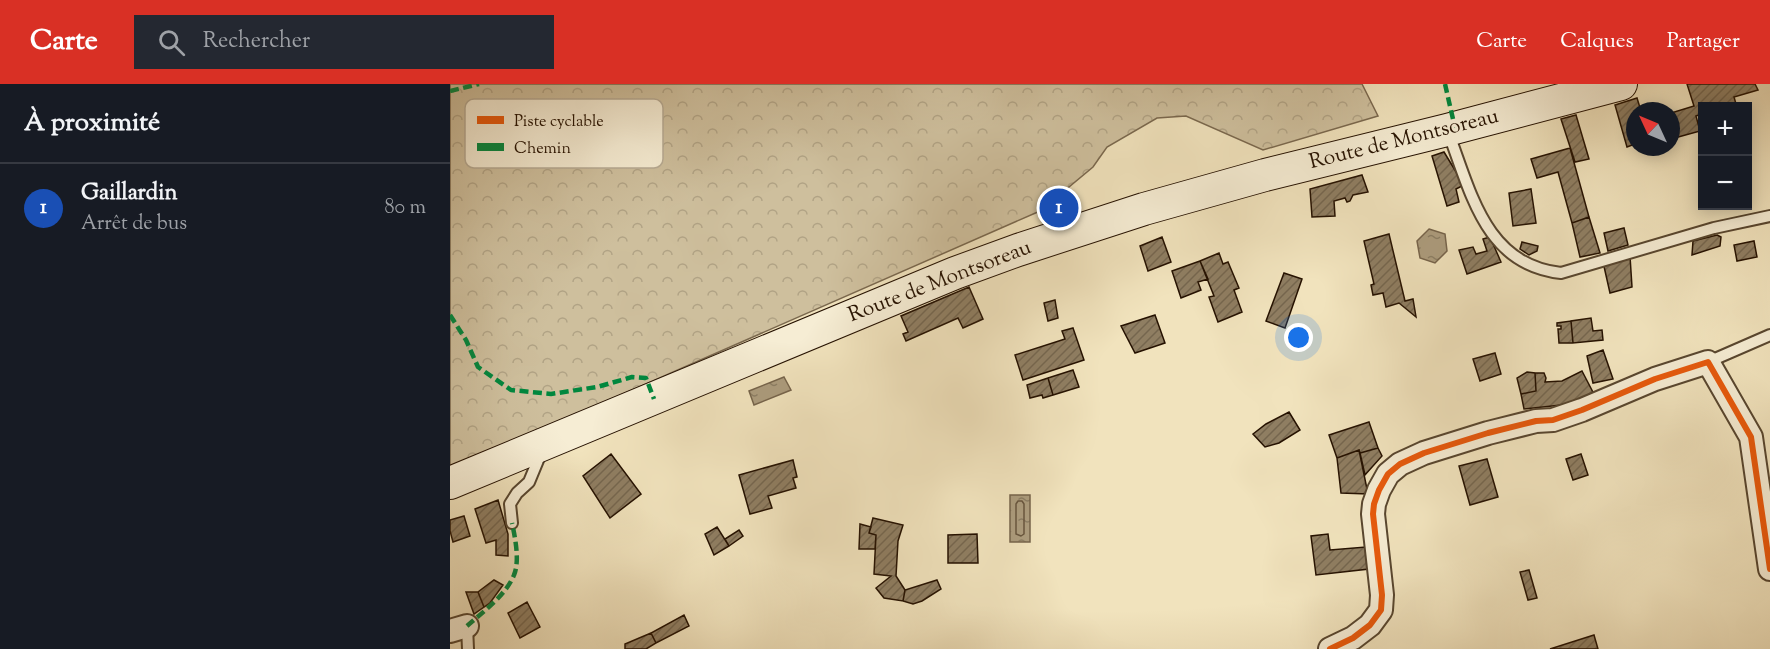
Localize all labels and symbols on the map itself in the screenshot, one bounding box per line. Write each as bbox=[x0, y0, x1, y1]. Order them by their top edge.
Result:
legend bbox=[465, 99, 663, 168]
street label: Route de Montsoreau bbox=[1306, 102, 1502, 178]
north arrow bbox=[1626, 102, 1680, 156]
text: Piste cyclable bbox=[514, 111, 604, 134]
text: Chemin bbox=[514, 138, 571, 161]
pin: 1 bbox=[1040, 186, 1078, 230]
street label: Route de Montsoreau bbox=[844, 233, 1036, 331]
your location bbox=[1284, 323, 1313, 352]

